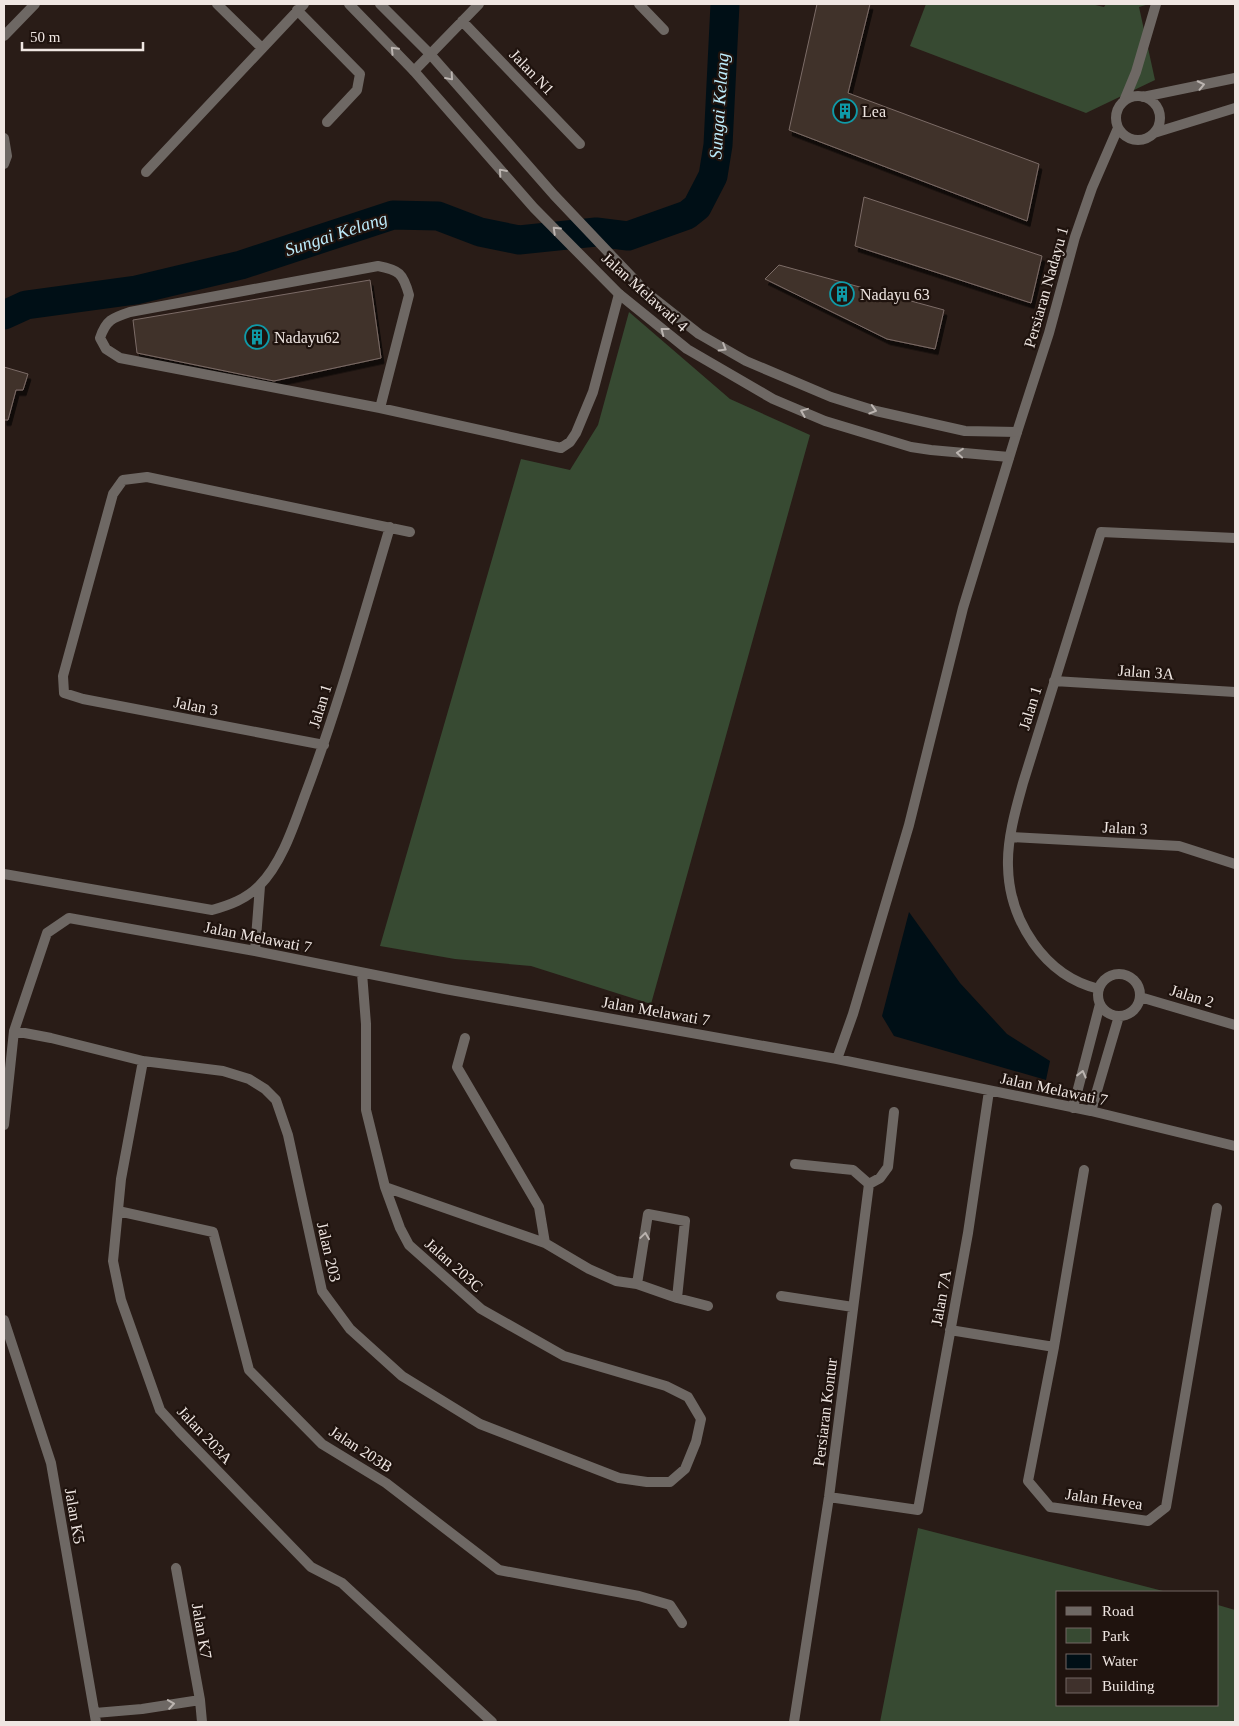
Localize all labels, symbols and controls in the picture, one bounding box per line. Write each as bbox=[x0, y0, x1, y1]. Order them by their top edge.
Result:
scale bar bbox=[22, 20, 144, 52]
text: 50 m bbox=[30, 29, 61, 45]
street label: Jalan N1 bbox=[506, 46, 558, 98]
one-way arrow bbox=[391, 47, 400, 56]
water label: Sungai Kelang bbox=[705, 52, 733, 160]
one-way arrow bbox=[444, 71, 453, 80]
one-way arrow bbox=[1197, 80, 1206, 91]
building icon: Lea bbox=[832, 98, 858, 124]
place label: Lea bbox=[862, 103, 886, 120]
one-way arrow bbox=[499, 168, 508, 177]
water label: Sungai Kelang bbox=[282, 208, 390, 260]
street label: Persiaran Nadayu 1 bbox=[1021, 224, 1072, 350]
one-way arrow bbox=[552, 226, 561, 235]
street label: Jalan Melawati 4 bbox=[599, 249, 691, 335]
building icon: Nadayu 63 bbox=[829, 281, 855, 307]
place label: Nadayu 63 bbox=[860, 286, 930, 304]
building icon: Nadayu62 bbox=[244, 324, 270, 350]
one-way arrow bbox=[661, 328, 670, 336]
place label: Nadayu62 bbox=[274, 329, 340, 347]
one-way arrow bbox=[718, 342, 727, 352]
one-way arrow bbox=[869, 404, 877, 414]
one-way arrow bbox=[800, 407, 809, 418]
one-way arrow bbox=[956, 447, 964, 458]
street label: Jalan 3A bbox=[1117, 662, 1175, 682]
street label: Jalan 1 bbox=[305, 682, 335, 730]
street label: Jalan 1 bbox=[1015, 684, 1045, 732]
street label: Jalan 3 bbox=[172, 693, 220, 719]
street label: Jalan 3 bbox=[1102, 818, 1148, 838]
street label: Jalan Melawati 7 bbox=[203, 918, 313, 956]
street label: Jalan 2 bbox=[1168, 981, 1216, 1011]
street label: Jalan Melawati 7 bbox=[601, 993, 711, 1029]
street label: Jalan Melawati 7 bbox=[999, 1069, 1109, 1109]
one-way arrow bbox=[1076, 1070, 1087, 1078]
street label: Jalan 203 bbox=[314, 1220, 344, 1284]
one-way arrow bbox=[639, 1232, 649, 1240]
street label: Jalan 203C bbox=[422, 1235, 486, 1295]
street label: Jalan 7A bbox=[928, 1268, 954, 1327]
street label: Persiaran Kontur bbox=[810, 1356, 840, 1467]
street label: Jalan 203A bbox=[174, 1403, 236, 1468]
street label: Jalan 203B bbox=[326, 1422, 396, 1476]
street label: Jalan Hevea bbox=[1064, 1485, 1144, 1513]
street label: Jalan K5 bbox=[62, 1487, 88, 1545]
legend bbox=[1056, 1591, 1219, 1706]
street label: Jalan K7 bbox=[189, 1602, 215, 1660]
text: Road bbox=[1102, 1603, 1134, 1619]
text: Park bbox=[1102, 1628, 1130, 1644]
text: Water bbox=[1102, 1653, 1137, 1669]
text: Building bbox=[1102, 1678, 1155, 1694]
one-way arrow bbox=[167, 1699, 175, 1710]

